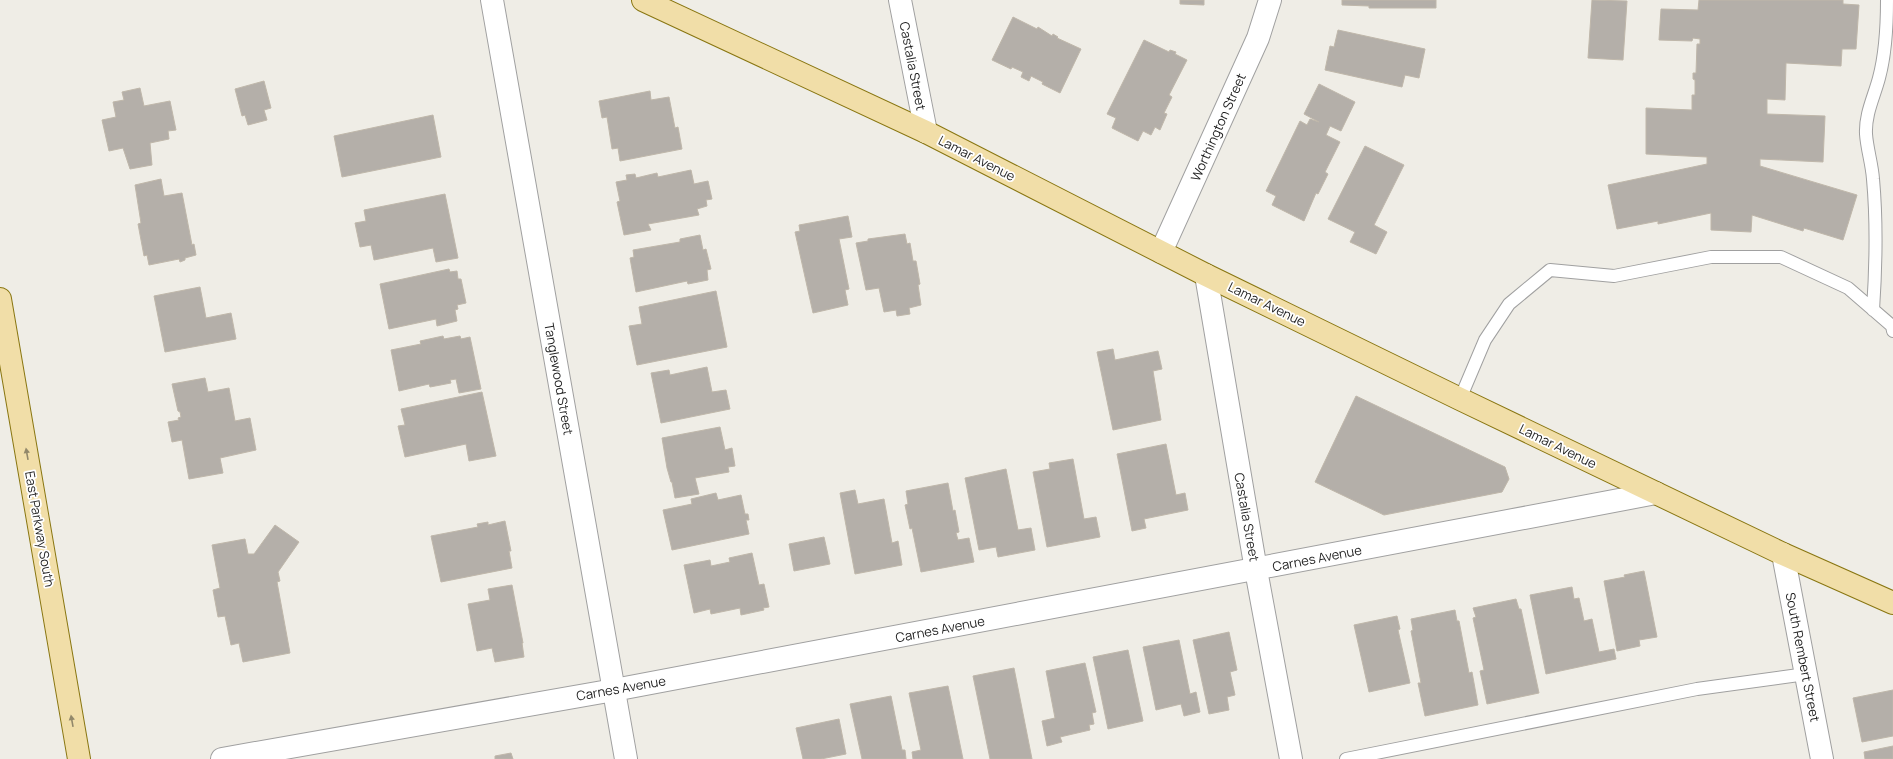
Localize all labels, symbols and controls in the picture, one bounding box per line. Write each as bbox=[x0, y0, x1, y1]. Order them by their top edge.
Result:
street label: Castalia Street bbox=[896, 20, 930, 112]
street label: Worthington Street bbox=[1186, 70, 1250, 184]
street label: Lamar Avenue bbox=[936, 131, 1019, 185]
street label: Lamar Avenue bbox=[1225, 278, 1309, 331]
street label: Tanglewood Street bbox=[540, 322, 578, 436]
street label: Lamar Avenue bbox=[1516, 420, 1600, 473]
one-way arrow bbox=[24, 448, 30, 461]
street label: East Parkway South bbox=[21, 470, 59, 588]
street label: Castalia Street bbox=[1230, 471, 1264, 563]
street label: Carnes Avenue bbox=[1271, 540, 1363, 575]
street label: South Rembert Street bbox=[1782, 591, 1824, 723]
street label: Carnes Avenue bbox=[894, 611, 986, 646]
street label: Carnes Avenue bbox=[575, 671, 667, 705]
one-way arrow bbox=[69, 714, 75, 727]

